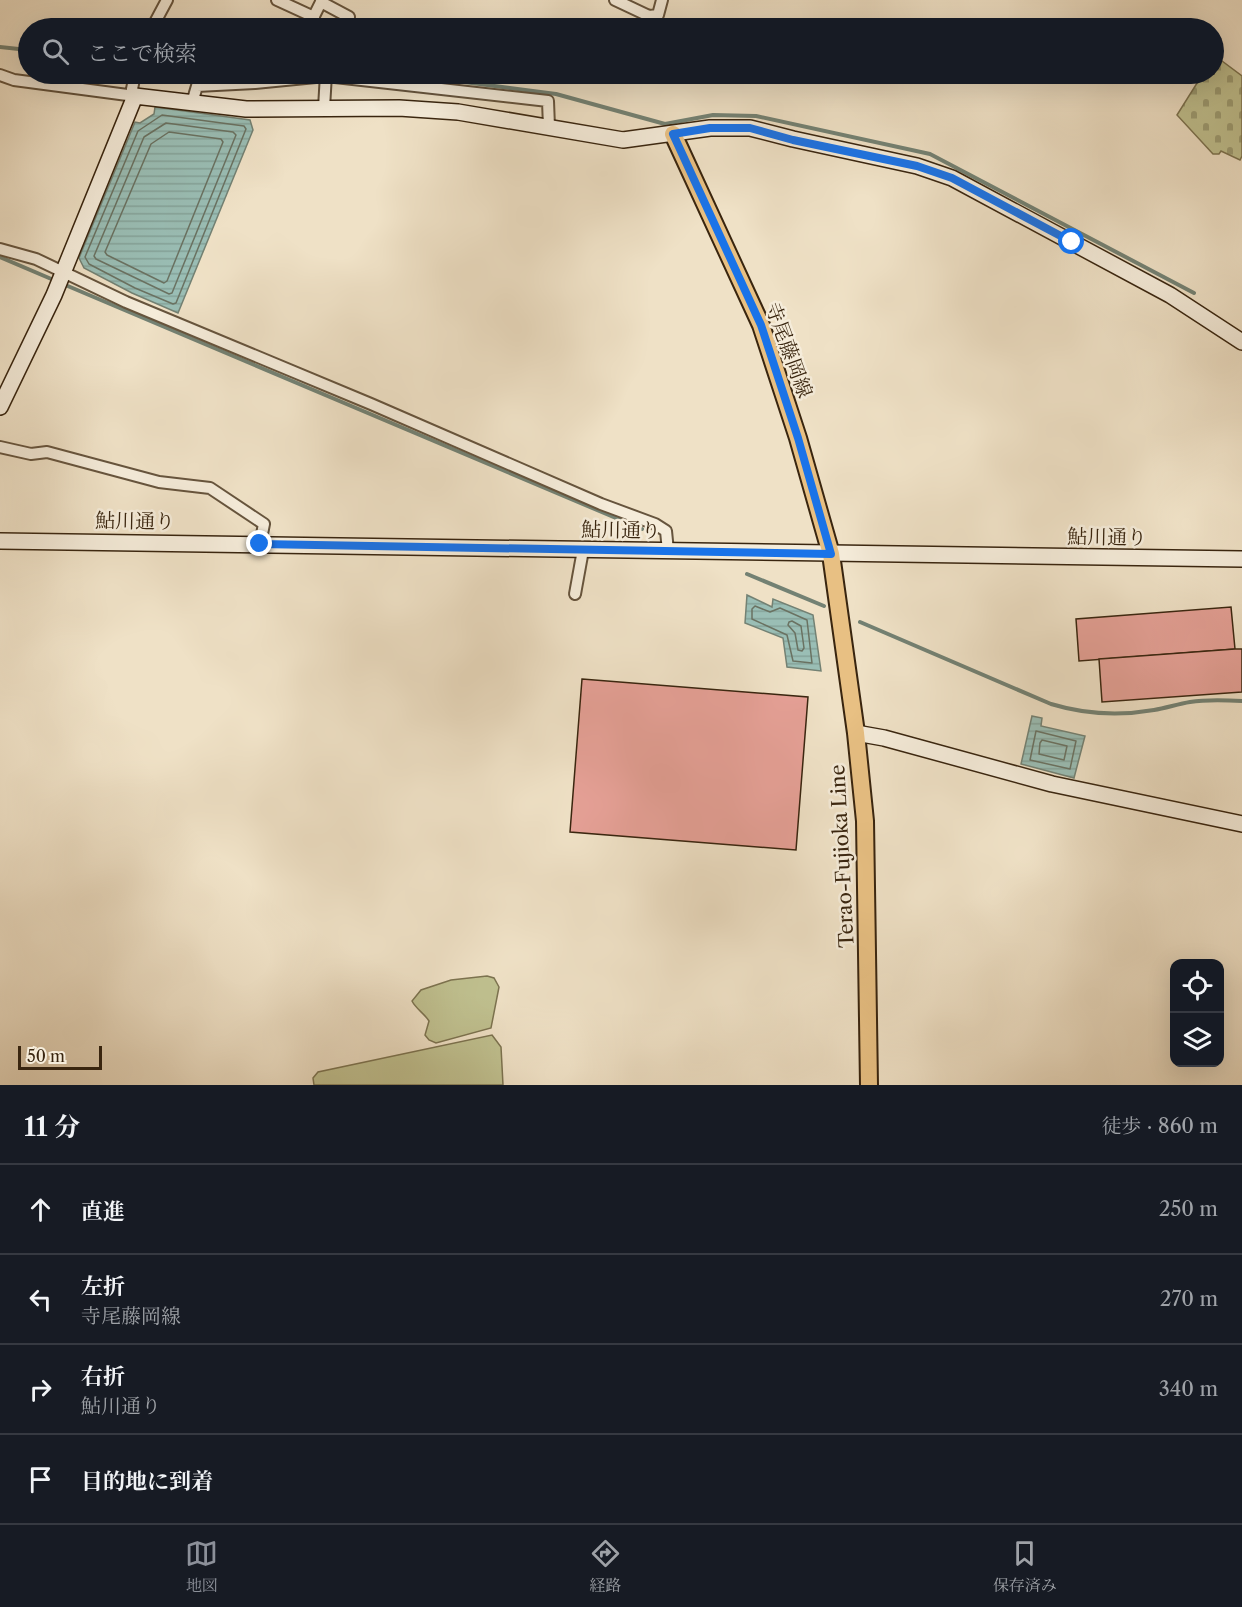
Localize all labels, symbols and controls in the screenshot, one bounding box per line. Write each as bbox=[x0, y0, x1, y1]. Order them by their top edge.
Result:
search box bbox=[18, 18, 1224, 84]
icon: search bbox=[39, 35, 72, 68]
text: ここで検索 bbox=[87, 40, 197, 67]
route start bbox=[1058, 228, 1084, 254]
street label: 寺尾藤岡線 bbox=[761, 299, 817, 401]
street label: 鮎川通り bbox=[95, 508, 175, 534]
street label: 鮎川通り bbox=[581, 517, 661, 543]
street label: 鮎川通り bbox=[1067, 524, 1147, 550]
route end bbox=[246, 530, 272, 556]
street label: Terao-Fujioka Line bbox=[825, 764, 859, 948]
map controls bbox=[1170, 959, 1224, 1067]
button: locate bbox=[1170, 959, 1224, 1013]
button: layers bbox=[1170, 1013, 1224, 1067]
scale bar bbox=[18, 1043, 102, 1070]
text: 50 m bbox=[27, 1046, 65, 1066]
text: 11 分 bbox=[24, 1111, 80, 1143]
text: 徒歩 · 860 m bbox=[1102, 1114, 1218, 1138]
icon: ahead bbox=[24, 1193, 57, 1226]
text: 250 m bbox=[1159, 1197, 1218, 1221]
text: 直進 bbox=[81, 1198, 125, 1225]
text: 左折 bbox=[81, 1273, 125, 1300]
icon: left bbox=[24, 1283, 57, 1316]
text: 270 m bbox=[1160, 1287, 1218, 1311]
text: 寺尾藤岡線 bbox=[81, 1304, 181, 1328]
text: 右折 bbox=[81, 1363, 125, 1390]
icon: right bbox=[24, 1373, 57, 1406]
text: 340 m bbox=[1159, 1377, 1218, 1401]
text: 鮎川通り bbox=[81, 1394, 161, 1418]
icon: arrive bbox=[24, 1463, 57, 1496]
text: 目的地に到着 bbox=[81, 1468, 213, 1495]
tab: 地図 bbox=[185, 1537, 218, 1596]
tab: 経路 bbox=[589, 1537, 622, 1596]
tab: 保存済み bbox=[993, 1537, 1057, 1596]

